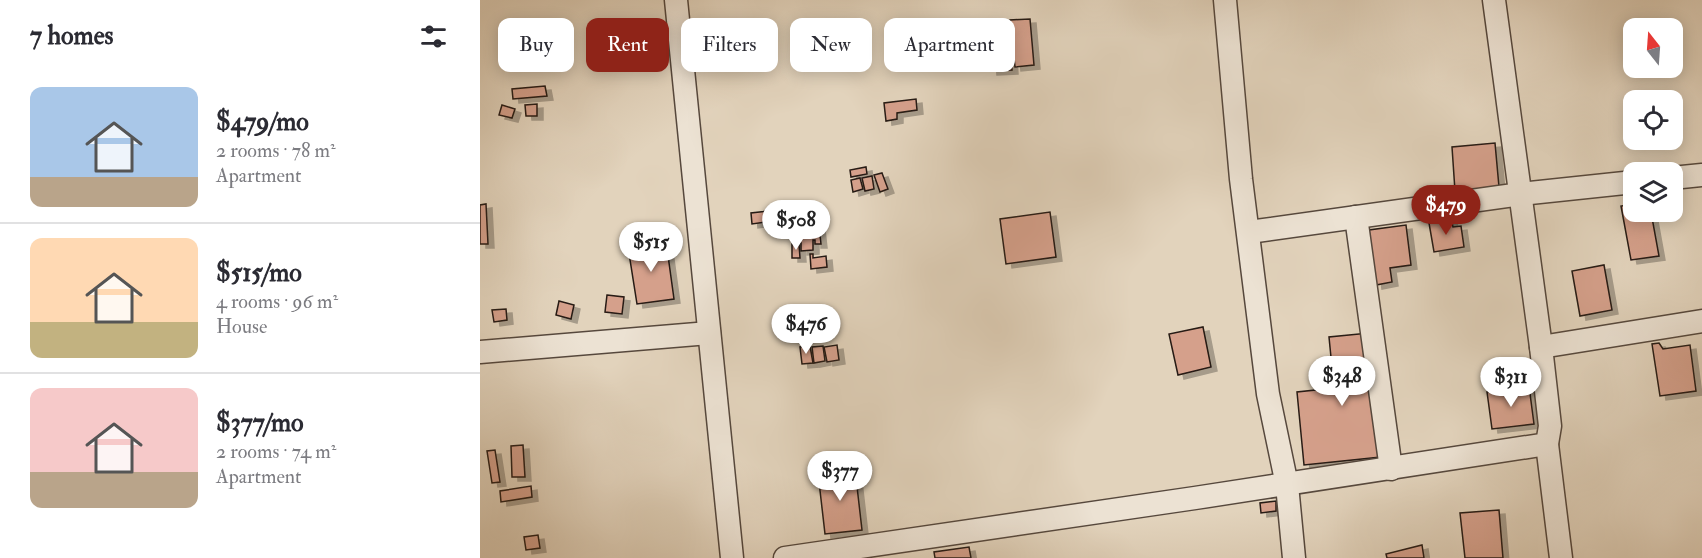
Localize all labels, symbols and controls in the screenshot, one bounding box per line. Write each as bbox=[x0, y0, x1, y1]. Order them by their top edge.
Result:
chip: Buy bbox=[498, 18, 574, 72]
chip: Rent bbox=[586, 18, 669, 72]
chip: Filters bbox=[681, 18, 778, 72]
chip: New bbox=[790, 18, 872, 72]
chip: Apartment bbox=[884, 18, 1015, 72]
north arrow bbox=[1623, 18, 1683, 78]
map controls bbox=[1623, 18, 1683, 222]
text: 7 homes bbox=[30, 20, 113, 52]
icon: filters bbox=[417, 20, 450, 53]
button: locate bbox=[1623, 90, 1683, 150]
text: $479/mo bbox=[216, 106, 309, 138]
icon: home bbox=[78, 111, 150, 183]
text: 2 rooms · 78 m² bbox=[216, 138, 336, 163]
button: layers bbox=[1623, 162, 1683, 222]
text: Apartment bbox=[216, 163, 301, 188]
pin: $479 bbox=[1410, 185, 1482, 236]
text: $479 bbox=[1425, 192, 1467, 217]
pin: $508 bbox=[760, 200, 832, 251]
text: $508 bbox=[776, 207, 816, 232]
pin: $515 bbox=[615, 222, 687, 273]
text: $515 bbox=[633, 229, 669, 254]
text: $515/mo bbox=[216, 257, 302, 289]
icon: home bbox=[78, 262, 150, 334]
text: 4 rooms · 96 m² bbox=[216, 289, 338, 314]
pin: $476 bbox=[770, 304, 842, 355]
text: $476 bbox=[786, 311, 826, 336]
text: House bbox=[216, 314, 267, 339]
pin: $348 bbox=[1306, 356, 1378, 407]
pin: $311 bbox=[1475, 357, 1547, 408]
text: $348 bbox=[1322, 363, 1362, 388]
text: $311 bbox=[1494, 364, 1528, 389]
text: $377/mo bbox=[216, 407, 304, 439]
icon: home bbox=[78, 412, 150, 484]
text: 2 rooms · 74 m² bbox=[216, 439, 337, 464]
pin: $377 bbox=[804, 451, 876, 502]
text: $377 bbox=[821, 458, 859, 483]
text: Apartment bbox=[216, 464, 301, 489]

